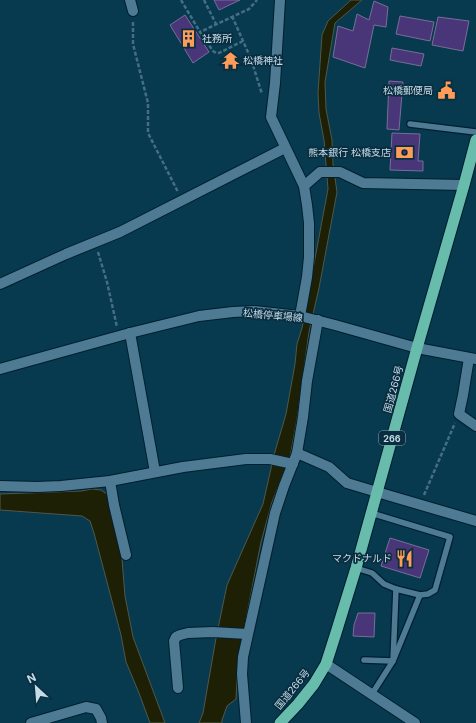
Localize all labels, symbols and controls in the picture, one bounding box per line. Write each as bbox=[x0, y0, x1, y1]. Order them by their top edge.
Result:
building icon: 社務所 bbox=[179, 28, 199, 48]
place label: 社務所 bbox=[202, 32, 232, 44]
temple icon: 松橋神社 bbox=[220, 50, 240, 70]
place label: 松橋神社 bbox=[243, 54, 283, 66]
public building icon: 松橋郵便局 bbox=[436, 80, 456, 100]
place label: 松橋郵便局 bbox=[383, 84, 433, 96]
bank icon: 熊本銀行 松橋支店 bbox=[394, 142, 414, 162]
place label: 熊本銀行 松橋支店 bbox=[308, 146, 391, 158]
street label: 松橋停車場線 bbox=[243, 306, 303, 324]
street label: 国道266号 bbox=[381, 364, 405, 414]
road number: 266 bbox=[379, 431, 405, 445]
restaurant icon: マクドナルド bbox=[395, 548, 415, 568]
place label: マクドナルド bbox=[332, 552, 392, 564]
street label: 国道266号 bbox=[272, 666, 312, 712]
north arrow bbox=[16, 667, 56, 707]
text: N bbox=[25, 670, 38, 686]

